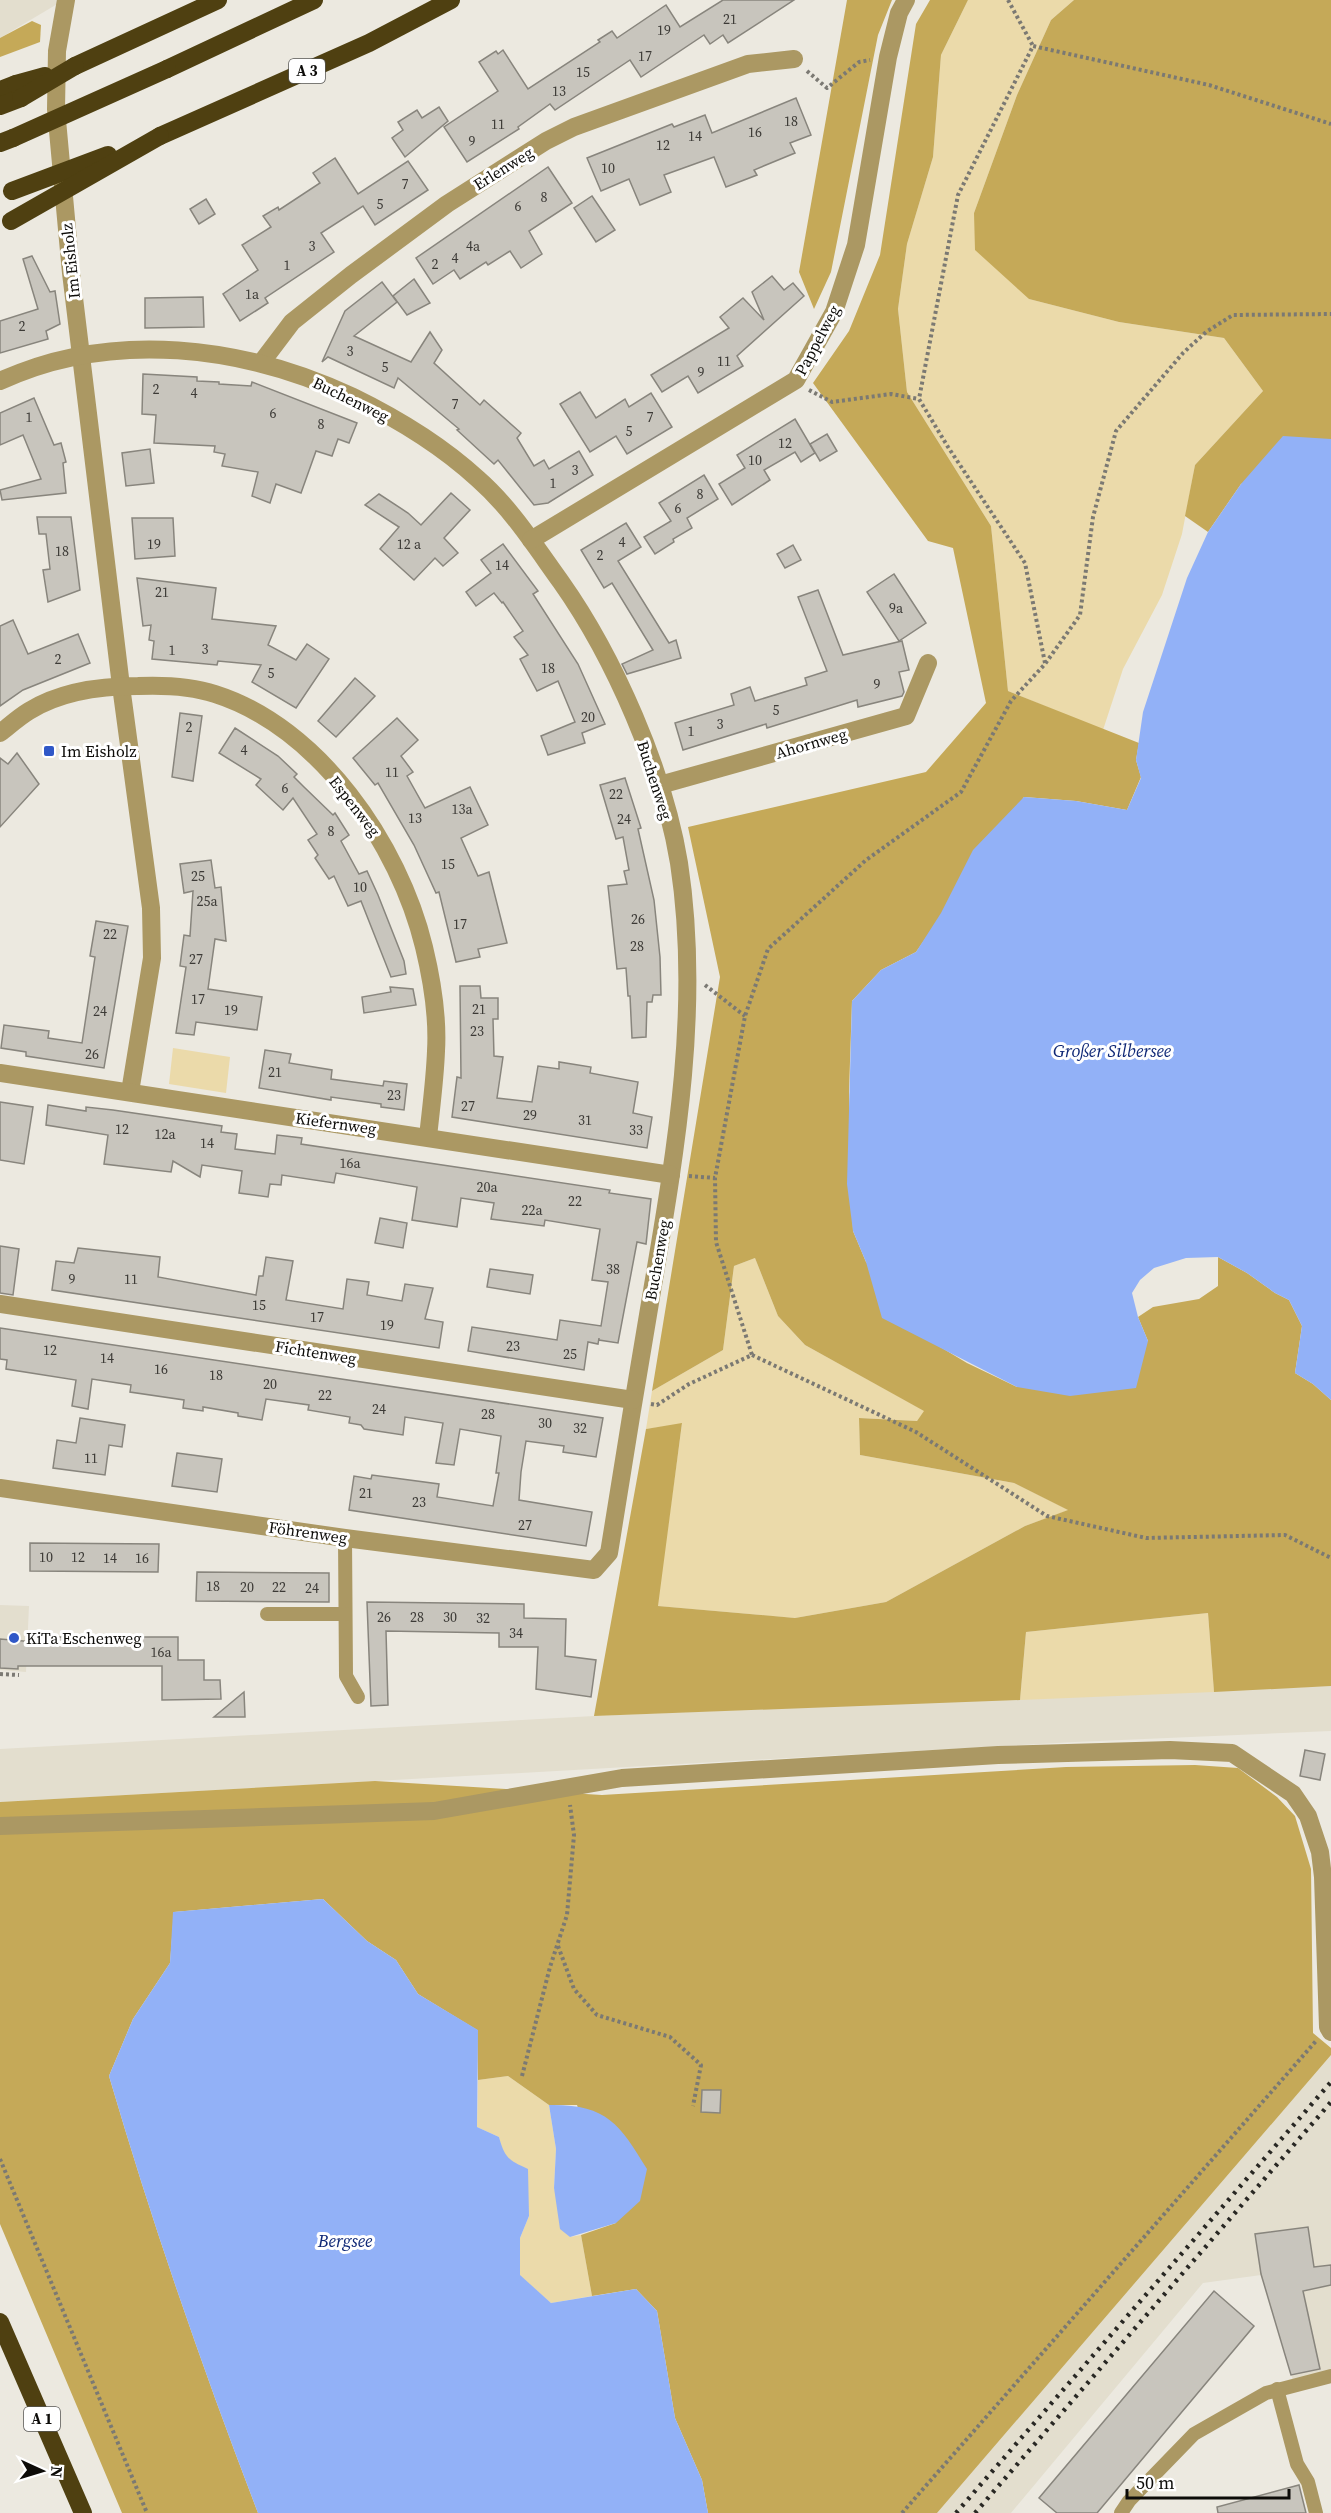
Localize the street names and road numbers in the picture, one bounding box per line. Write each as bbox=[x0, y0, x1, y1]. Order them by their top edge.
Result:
road number: A 3 bbox=[289, 59, 325, 83]
street label: Erlenweg bbox=[469, 141, 537, 195]
street label: Im Eisholz bbox=[55, 222, 85, 300]
street label: Pappelweg bbox=[789, 301, 845, 379]
street label: Buchenweg bbox=[309, 371, 393, 427]
street label: Ahornweg bbox=[773, 722, 849, 764]
street label: Buchenweg bbox=[632, 738, 678, 822]
street label: Espenweg bbox=[324, 771, 386, 841]
street label: Kiefernweg bbox=[294, 1106, 378, 1140]
street label: Buchenweg bbox=[639, 1218, 675, 1302]
street label: Fichtenweg bbox=[274, 1335, 358, 1369]
street label: Föhrenweg bbox=[267, 1516, 349, 1548]
road number: A 1 bbox=[24, 2407, 60, 2431]

